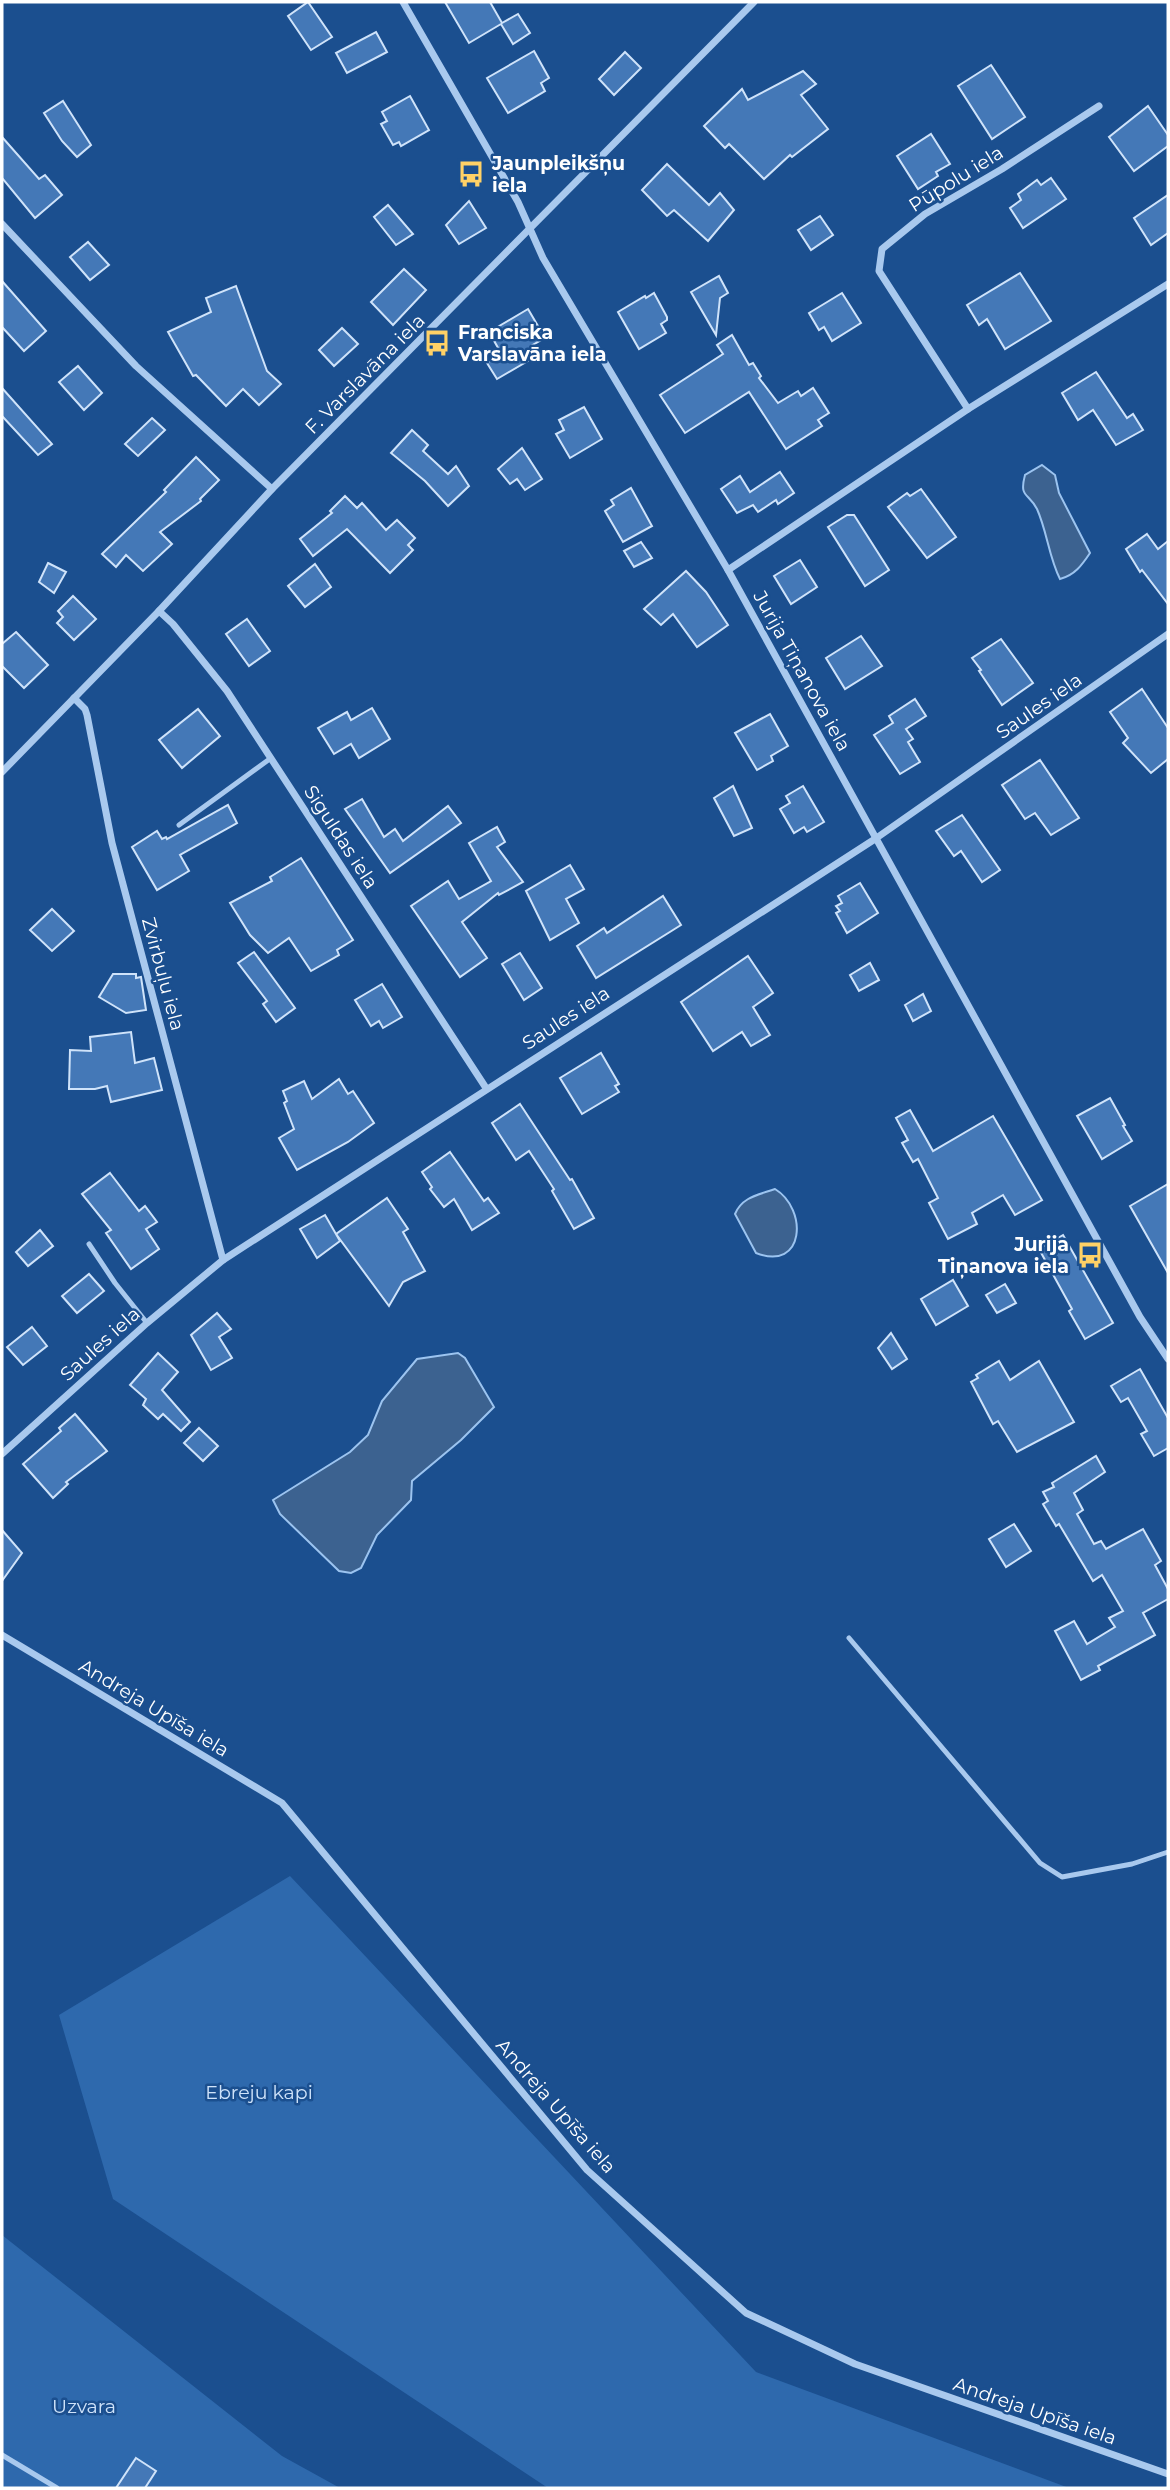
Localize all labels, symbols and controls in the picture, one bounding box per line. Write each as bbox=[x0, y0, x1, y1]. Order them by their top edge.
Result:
street label: Pūpolu iela bbox=[905, 141, 1007, 217]
place label: Jaunpleikšņu iela bbox=[491, 152, 625, 197]
bus stop icon: Jaunpleikšņu iela bbox=[456, 159, 486, 189]
street label: F. Varslavāna iela bbox=[300, 309, 430, 439]
place label: Franciska Varslavāna iela bbox=[457, 321, 606, 366]
bus stop icon: Franciska Varslavāna iela bbox=[422, 328, 452, 358]
street label: Jurija Tiņanova iela bbox=[747, 586, 856, 756]
street label: Saules iela bbox=[992, 668, 1086, 744]
street label: Siguldas iela bbox=[299, 781, 383, 893]
street label: Zvirbuļu iela bbox=[136, 915, 189, 1033]
street label: Saules iela bbox=[518, 981, 614, 1055]
place label: Jurija Tiņanova iela bbox=[938, 1233, 1069, 1279]
bus stop icon: Jurija Tiņanova iela bbox=[1075, 1240, 1105, 1270]
street label: Saules iela bbox=[55, 1302, 145, 1386]
street label: Andreja Upīša iela bbox=[75, 1654, 233, 1762]
street label: Andreja Upīša iela bbox=[491, 2034, 621, 2178]
park label: Ebreju kapi bbox=[205, 2081, 313, 2104]
street label: Andreja Upīša iela bbox=[950, 2372, 1120, 2450]
park label: Uzvara bbox=[52, 2395, 116, 2418]

